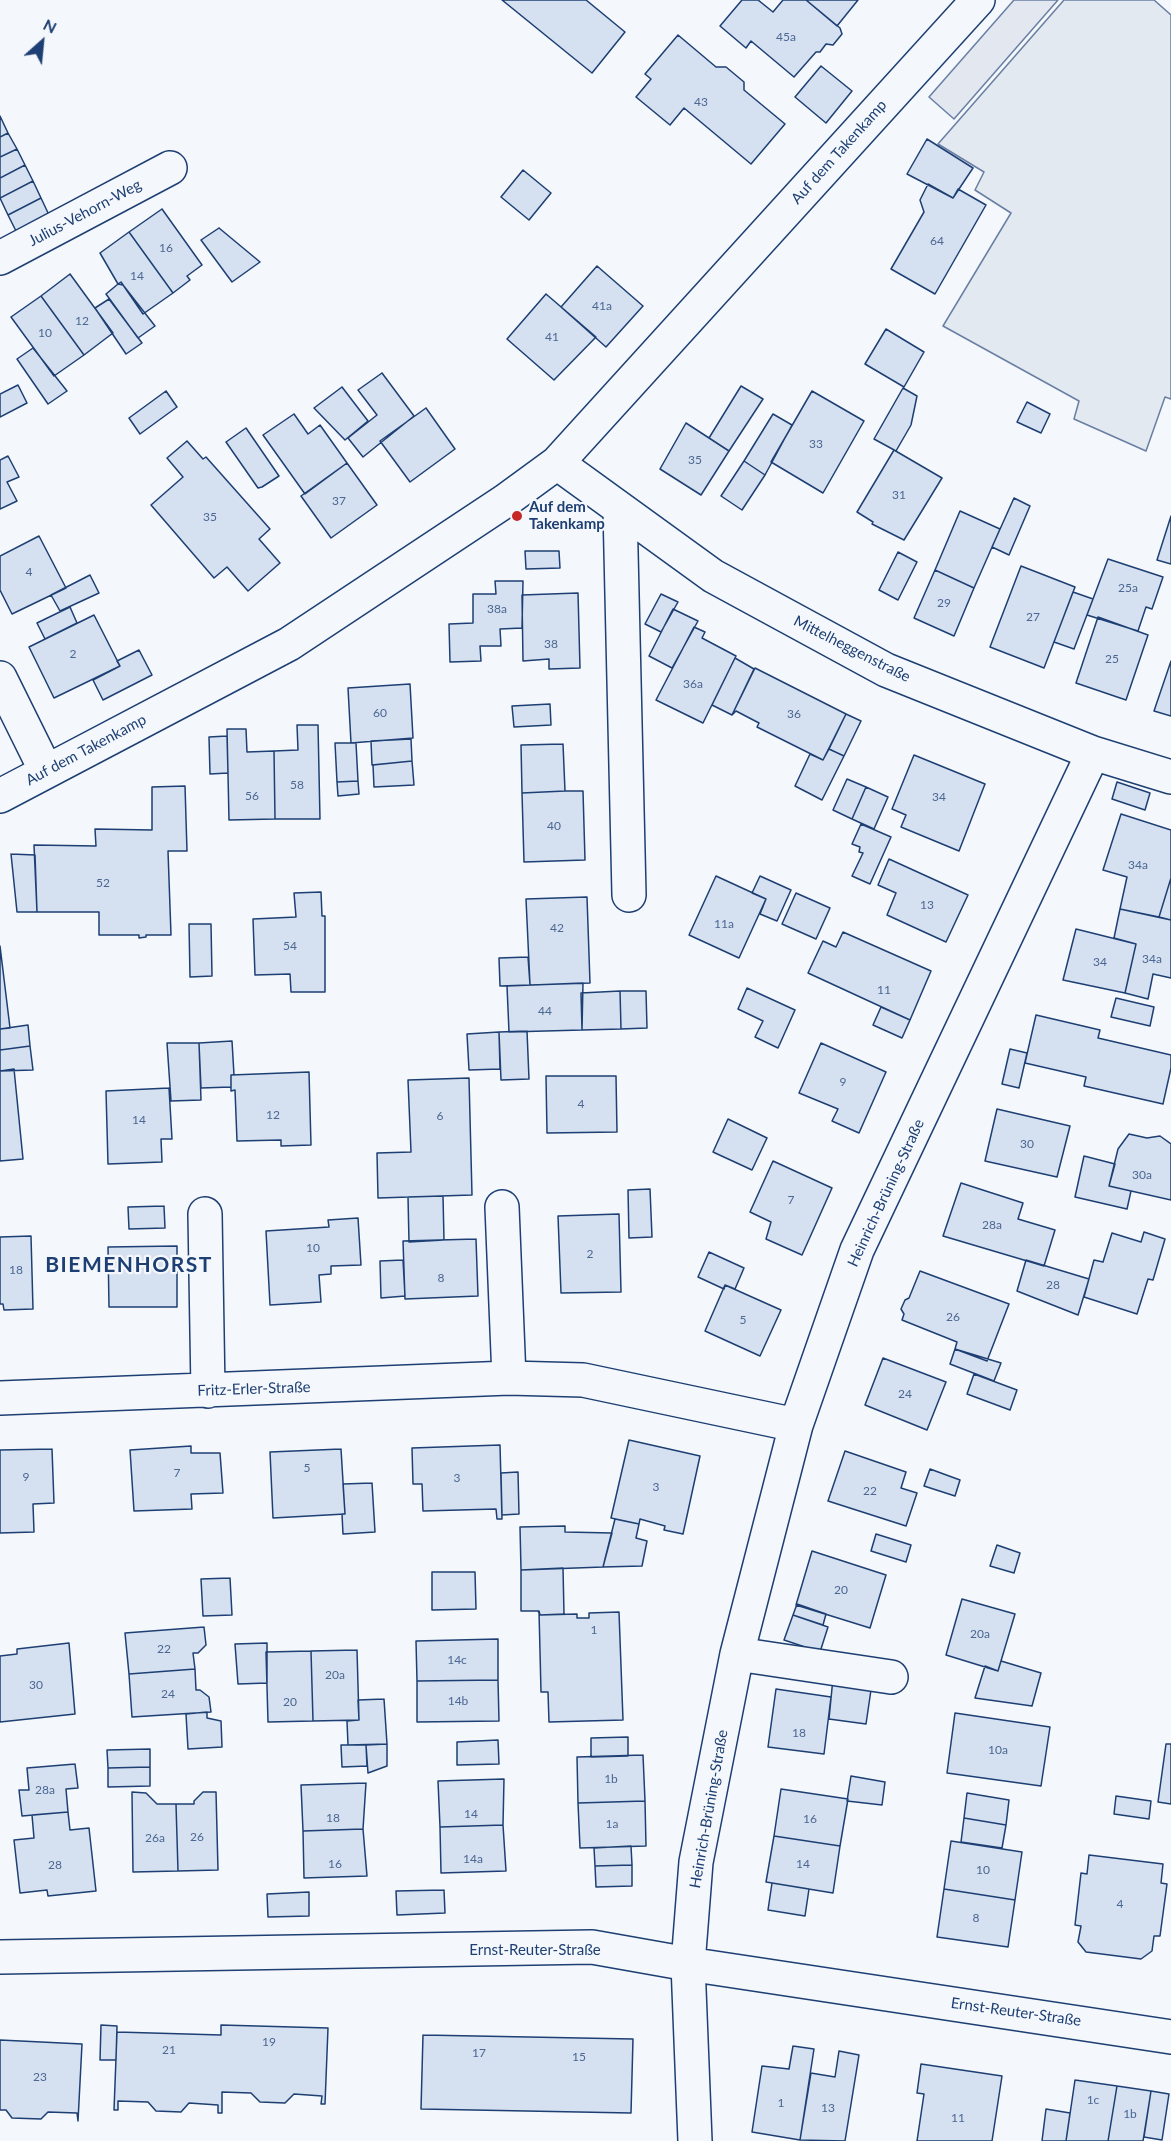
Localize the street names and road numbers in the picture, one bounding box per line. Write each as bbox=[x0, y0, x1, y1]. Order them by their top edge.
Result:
street label: Auf dem Takenkamp bbox=[788, 96, 890, 208]
street label: Julius-Vehorn-Weg bbox=[26, 176, 144, 250]
street label: Mittelheggenstraße bbox=[791, 612, 913, 686]
street label: Auf dem Takenkamp bbox=[23, 711, 149, 789]
street label: Heinrich-Brüning-Straße bbox=[844, 1116, 928, 1270]
street label: Fritz-Erler-Straße bbox=[197, 1378, 311, 1400]
street label: Heinrich-Brüning-Straße bbox=[686, 1728, 732, 1890]
street label: Ernst-Reuter-Straße bbox=[469, 1941, 601, 1959]
street label: Ernst-Reuter-Straße bbox=[950, 1994, 1082, 2030]

